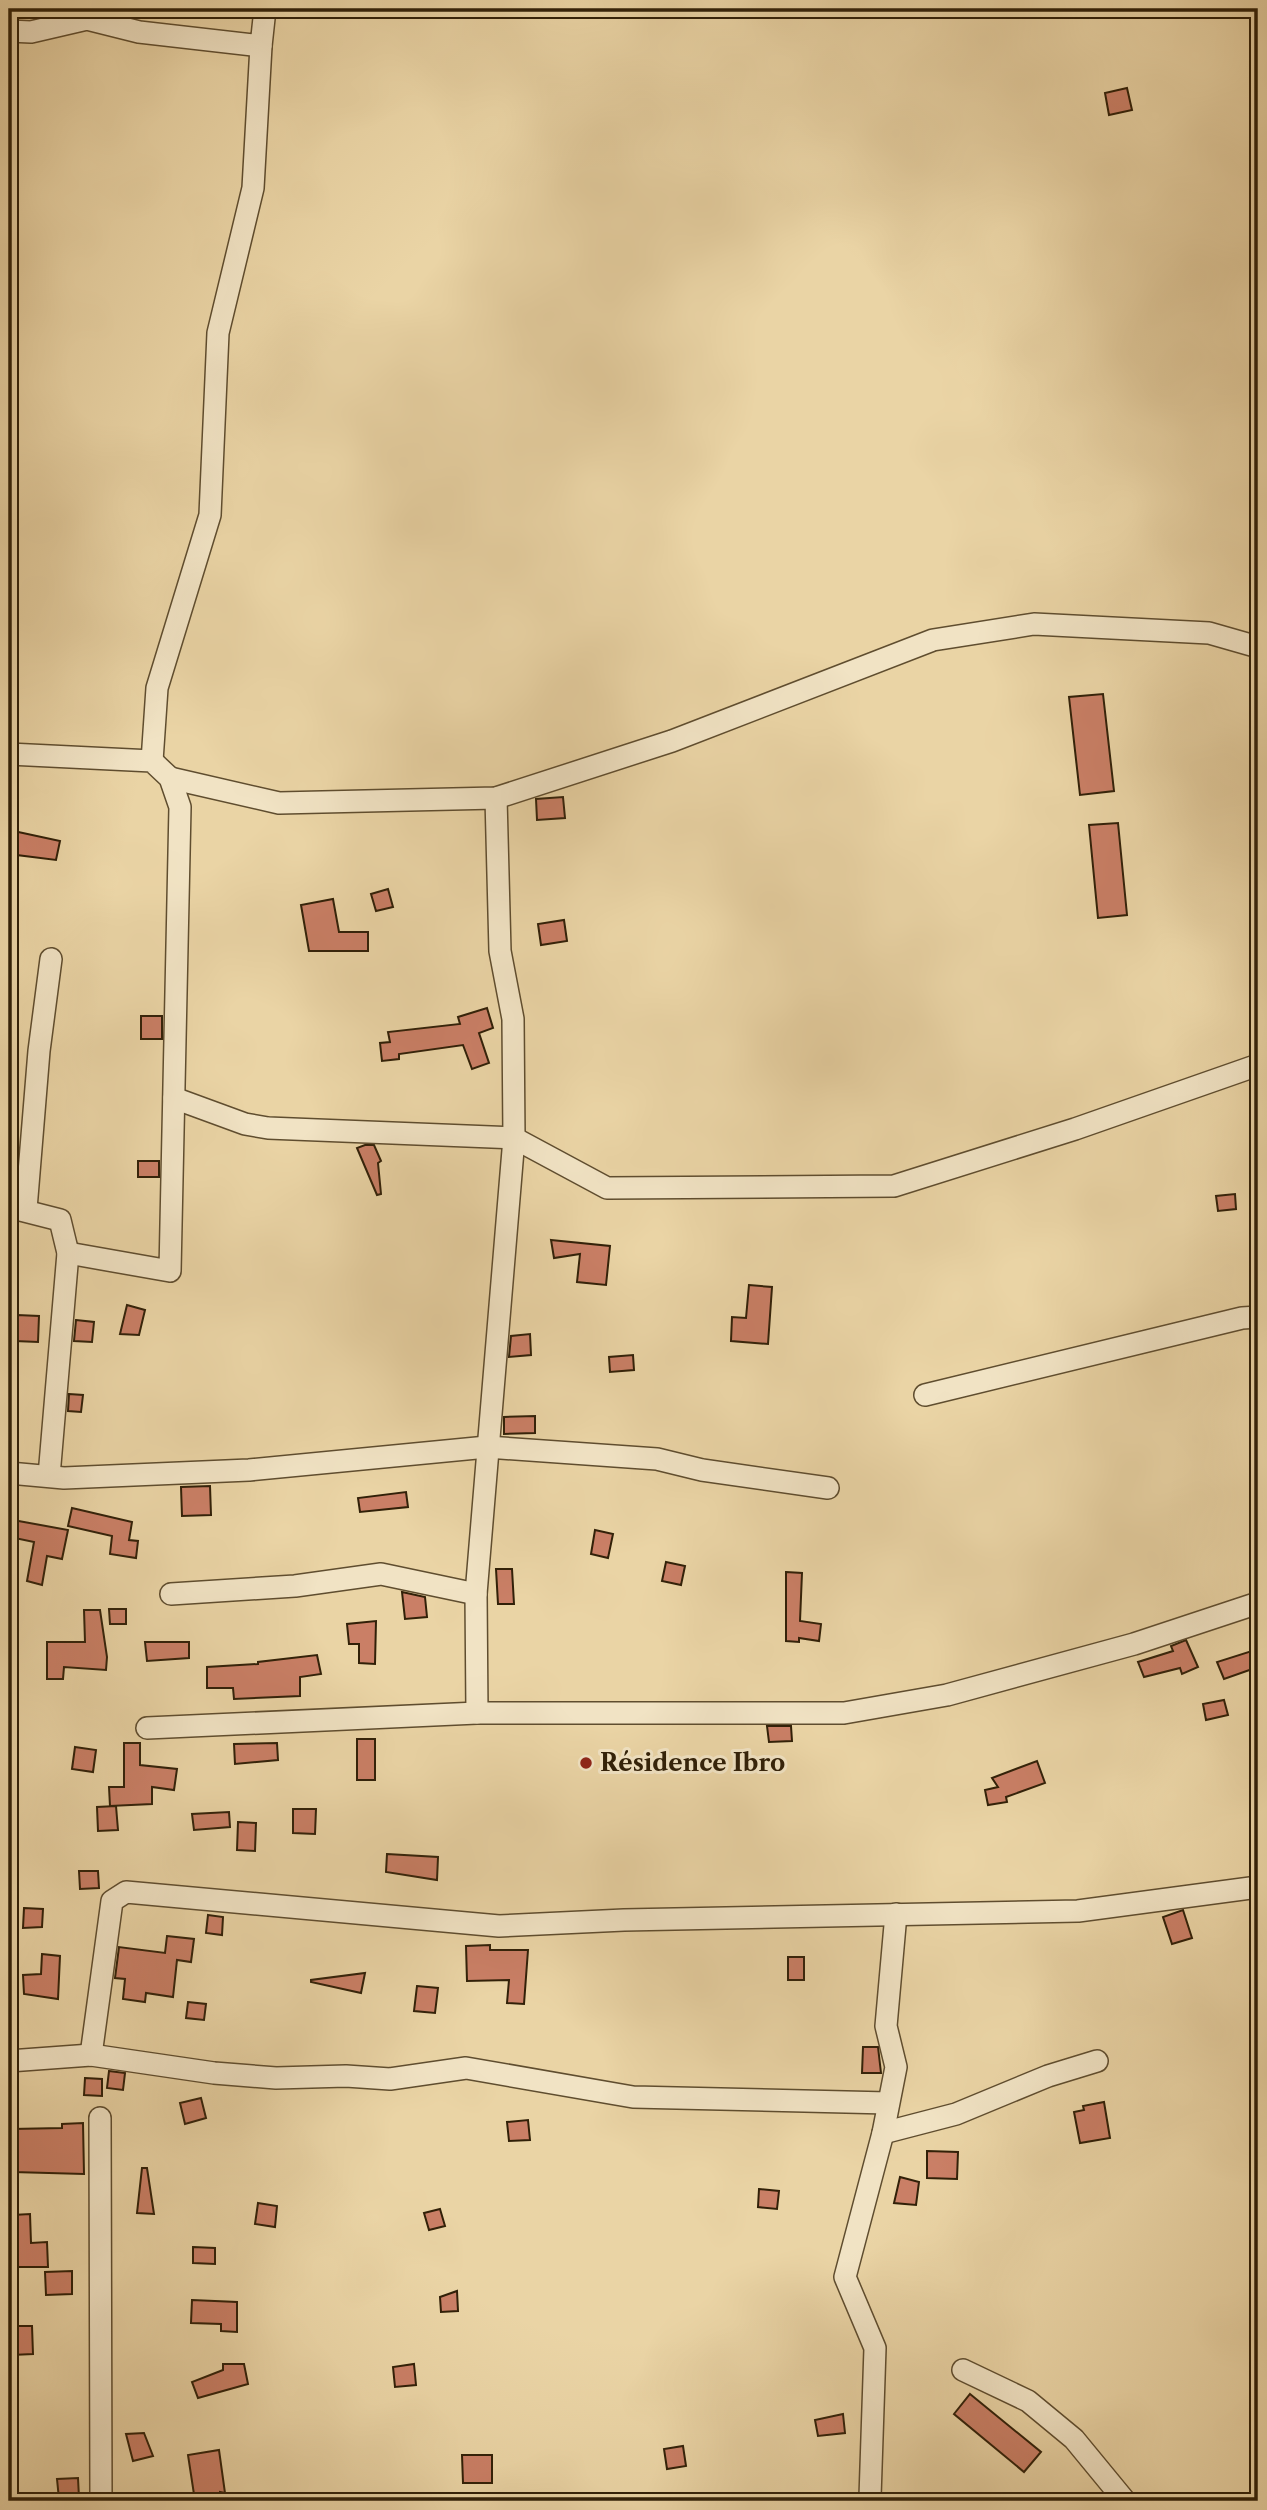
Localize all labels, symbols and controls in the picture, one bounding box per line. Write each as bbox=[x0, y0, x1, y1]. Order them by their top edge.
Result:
place label: Résidence Ibro bbox=[600, 1748, 785, 1777]
marker: Résidence Ibro bbox=[578, 1755, 594, 1771]

